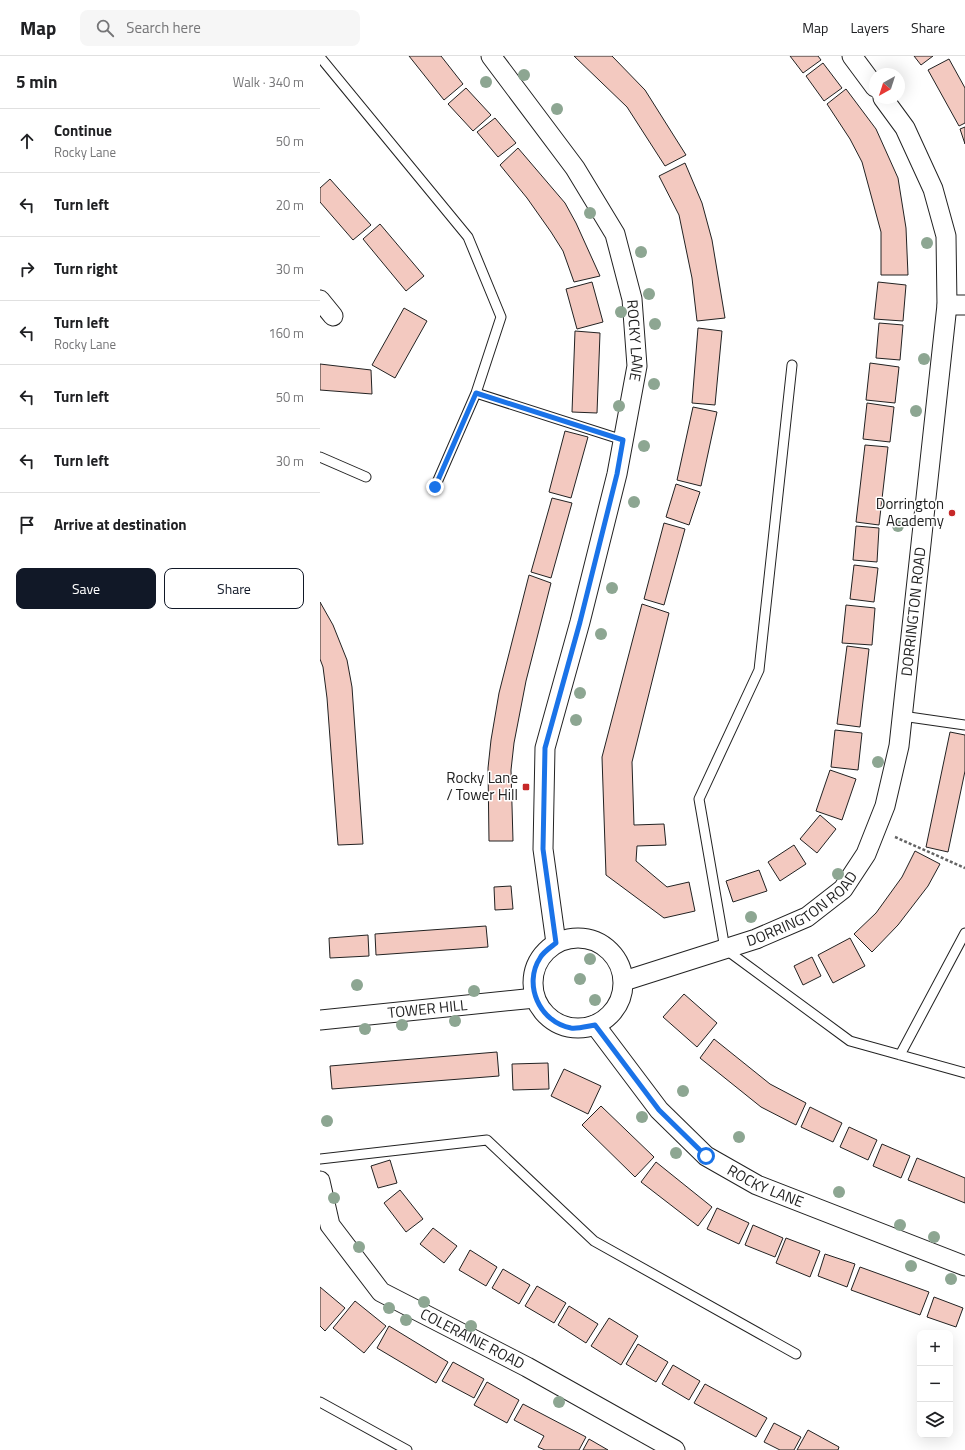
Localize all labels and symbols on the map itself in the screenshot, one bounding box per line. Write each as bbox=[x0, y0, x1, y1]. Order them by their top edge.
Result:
north arrow bbox=[869, 68, 905, 104]
street label: ROCKY LANE bbox=[621, 299, 649, 383]
route end bbox=[426, 478, 444, 496]
place label: Dorrington Academy bbox=[876, 492, 944, 532]
marker: Dorrington Academy bbox=[947, 508, 957, 518]
street label: DORRINGTON ROAD bbox=[895, 546, 932, 677]
place label: Rocky Lane / Tower Hill bbox=[446, 766, 518, 806]
marker: Rocky Lane / Tower Hill bbox=[521, 782, 531, 792]
street label: DORRINGTON ROAD bbox=[743, 866, 863, 952]
street label: TOWER HILL bbox=[387, 993, 468, 1024]
route start bbox=[697, 1147, 715, 1165]
street label: ROCKY LANE bbox=[723, 1158, 807, 1213]
street label: COLERAINE ROAD bbox=[416, 1302, 529, 1375]

